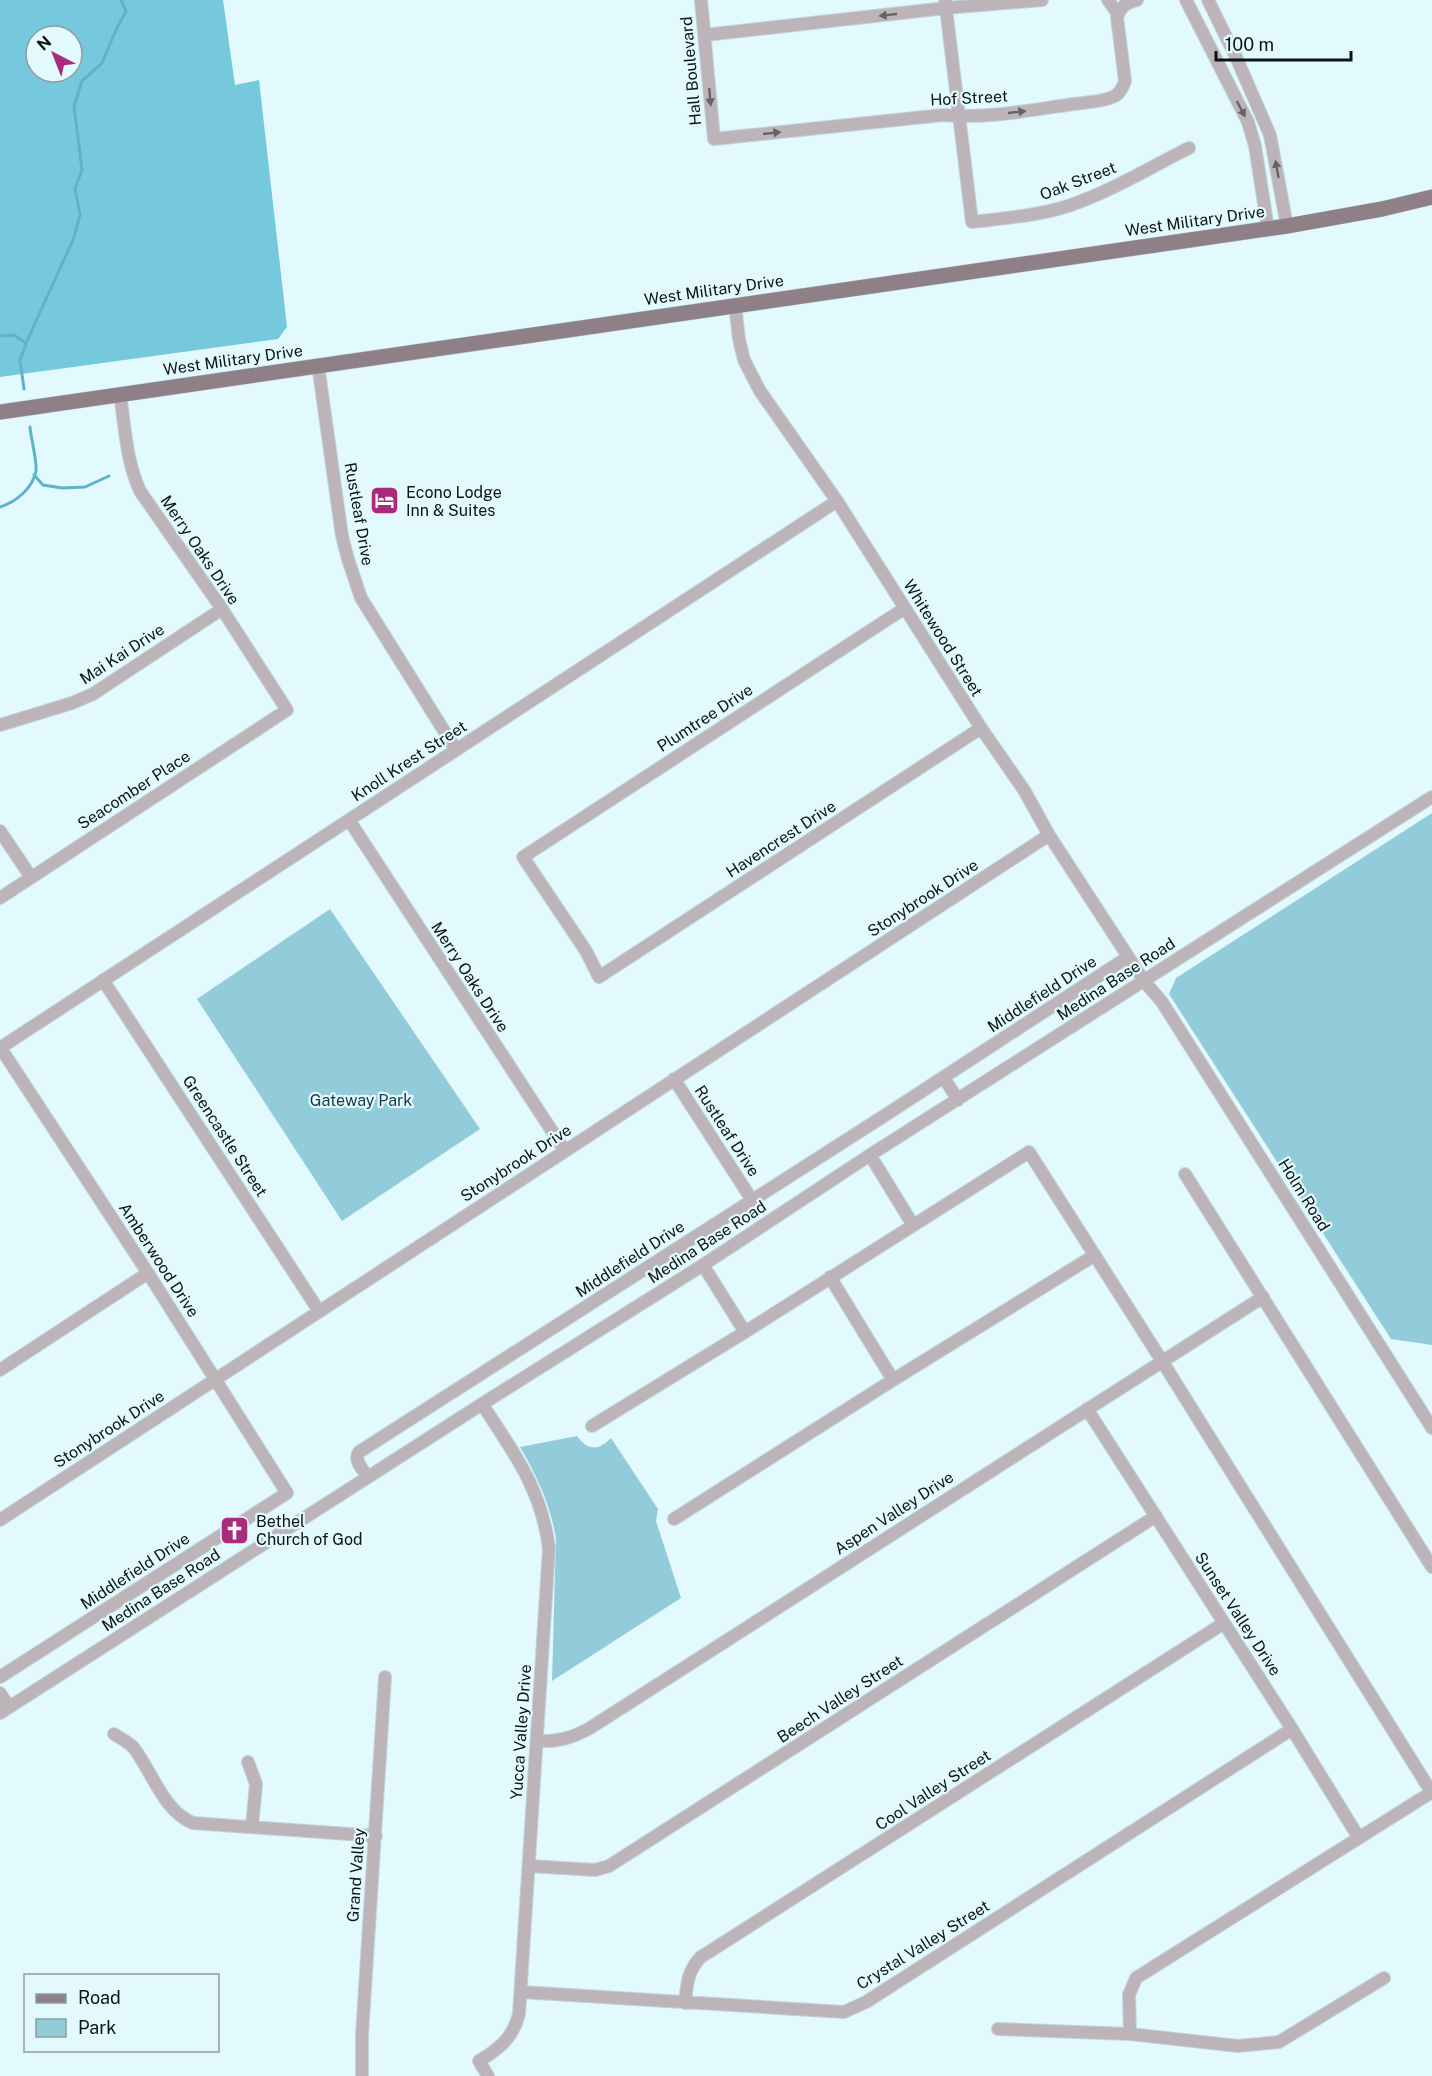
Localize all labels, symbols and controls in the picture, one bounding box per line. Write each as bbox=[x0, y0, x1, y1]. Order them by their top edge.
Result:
one-way arrow bbox=[878, 10, 897, 20]
street label: Hall Boulevard bbox=[677, 16, 705, 126]
north arrow bbox=[24, 24, 84, 84]
scale bar bbox=[1216, 24, 1351, 62]
text: N bbox=[33, 32, 55, 54]
text: 100 m bbox=[1225, 34, 1274, 55]
street label: Hof Street bbox=[930, 86, 1008, 110]
one-way arrow bbox=[705, 88, 715, 107]
one-way arrow bbox=[1236, 100, 1246, 117]
one-way arrow bbox=[1008, 107, 1027, 116]
one-way arrow bbox=[763, 128, 782, 138]
street label: Oak Street bbox=[1037, 158, 1119, 204]
one-way arrow bbox=[1272, 159, 1281, 178]
street label: West Military Drive bbox=[1124, 202, 1266, 240]
street label: West Military Drive bbox=[643, 271, 785, 309]
street label: West Military Drive bbox=[162, 341, 304, 379]
street label: Rustleaf Drive bbox=[341, 461, 377, 567]
place label: Econo Lodge Inn & Suites bbox=[406, 483, 502, 520]
hotel icon: Econo Lodge Inn & Suites bbox=[369, 485, 401, 517]
street label: Merry Oaks Drive bbox=[156, 492, 244, 608]
street label: Whitewood Street bbox=[899, 576, 987, 700]
street label: Mai Kai Drive bbox=[76, 620, 168, 688]
street label: Plumtree Drive bbox=[654, 680, 756, 756]
street label: Knoll Krest Street bbox=[348, 717, 470, 805]
street label: Seacomber Place bbox=[74, 747, 194, 833]
street label: Havencrest Drive bbox=[723, 796, 839, 882]
street label: Stonybrook Drive bbox=[864, 855, 982, 941]
street label: Merry Oaks Drive bbox=[427, 918, 513, 1036]
street label: Medina Base Road bbox=[1053, 934, 1179, 1024]
street label: Middlefield Drive bbox=[984, 952, 1100, 1036]
street label: Greencastle Street bbox=[179, 1072, 271, 1200]
street label: Rustleaf Drive bbox=[691, 1082, 763, 1180]
park label: Gateway Park bbox=[310, 1091, 412, 1110]
street label: Stonybrook Drive bbox=[457, 1120, 575, 1206]
street label: Holm Road bbox=[1274, 1155, 1334, 1235]
street label: Medina Base Road bbox=[644, 1197, 770, 1287]
street label: Amberwood Drive bbox=[115, 1199, 203, 1321]
street label: Middlefield Drive bbox=[572, 1217, 688, 1301]
street label: Stonybrook Drive bbox=[50, 1386, 168, 1472]
street label: Aspen Valley Drive bbox=[831, 1467, 957, 1559]
place label: Bethel Church of God bbox=[256, 1512, 363, 1549]
church icon: Bethel Church of God bbox=[219, 1514, 251, 1546]
street label: Middlefield Drive bbox=[77, 1529, 193, 1613]
street label: Medina Base Road bbox=[98, 1545, 224, 1635]
street label: Sunset Valley Drive bbox=[1191, 1549, 1285, 1679]
street label: Beech Valley Street bbox=[773, 1651, 907, 1747]
street label: Yucca Valley Drive bbox=[507, 1664, 535, 1800]
street label: Cool Valley Street bbox=[872, 1746, 994, 1834]
street label: Grand Valley bbox=[343, 1827, 369, 1923]
street label: Crystal Valley Street bbox=[853, 1896, 993, 1994]
legend bbox=[24, 1974, 219, 2052]
text: Road bbox=[78, 1987, 121, 2008]
text: Park bbox=[78, 2017, 116, 2038]

